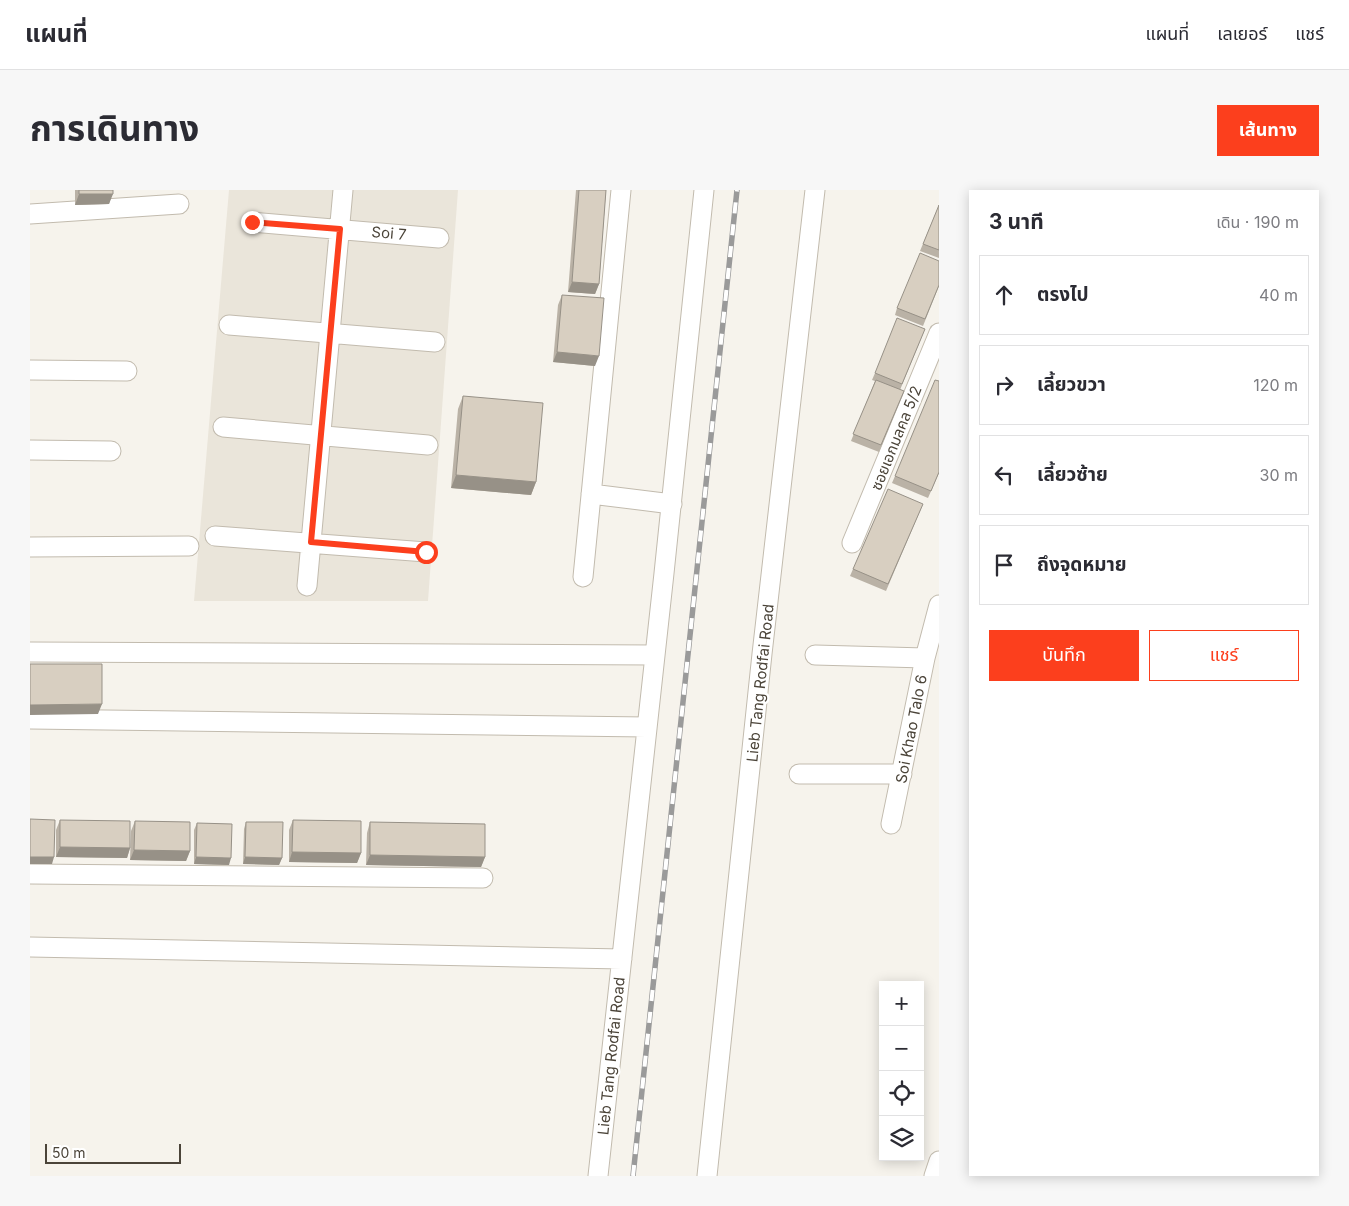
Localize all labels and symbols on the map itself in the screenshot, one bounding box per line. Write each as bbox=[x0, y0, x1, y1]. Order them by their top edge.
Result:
route end bbox=[241, 211, 264, 234]
street label: Soi 7 bbox=[371, 222, 407, 244]
street label: ซอยเอกมลคล 5/2 bbox=[866, 383, 926, 493]
route start bbox=[415, 541, 438, 564]
street label: Lieb Tang Rodfai Road bbox=[742, 603, 778, 763]
street label: Soi Khao Talo 6 bbox=[891, 673, 931, 785]
street label: Lieb Tang Rodfai Road bbox=[593, 976, 629, 1136]
scale bar bbox=[45, 1141, 181, 1164]

